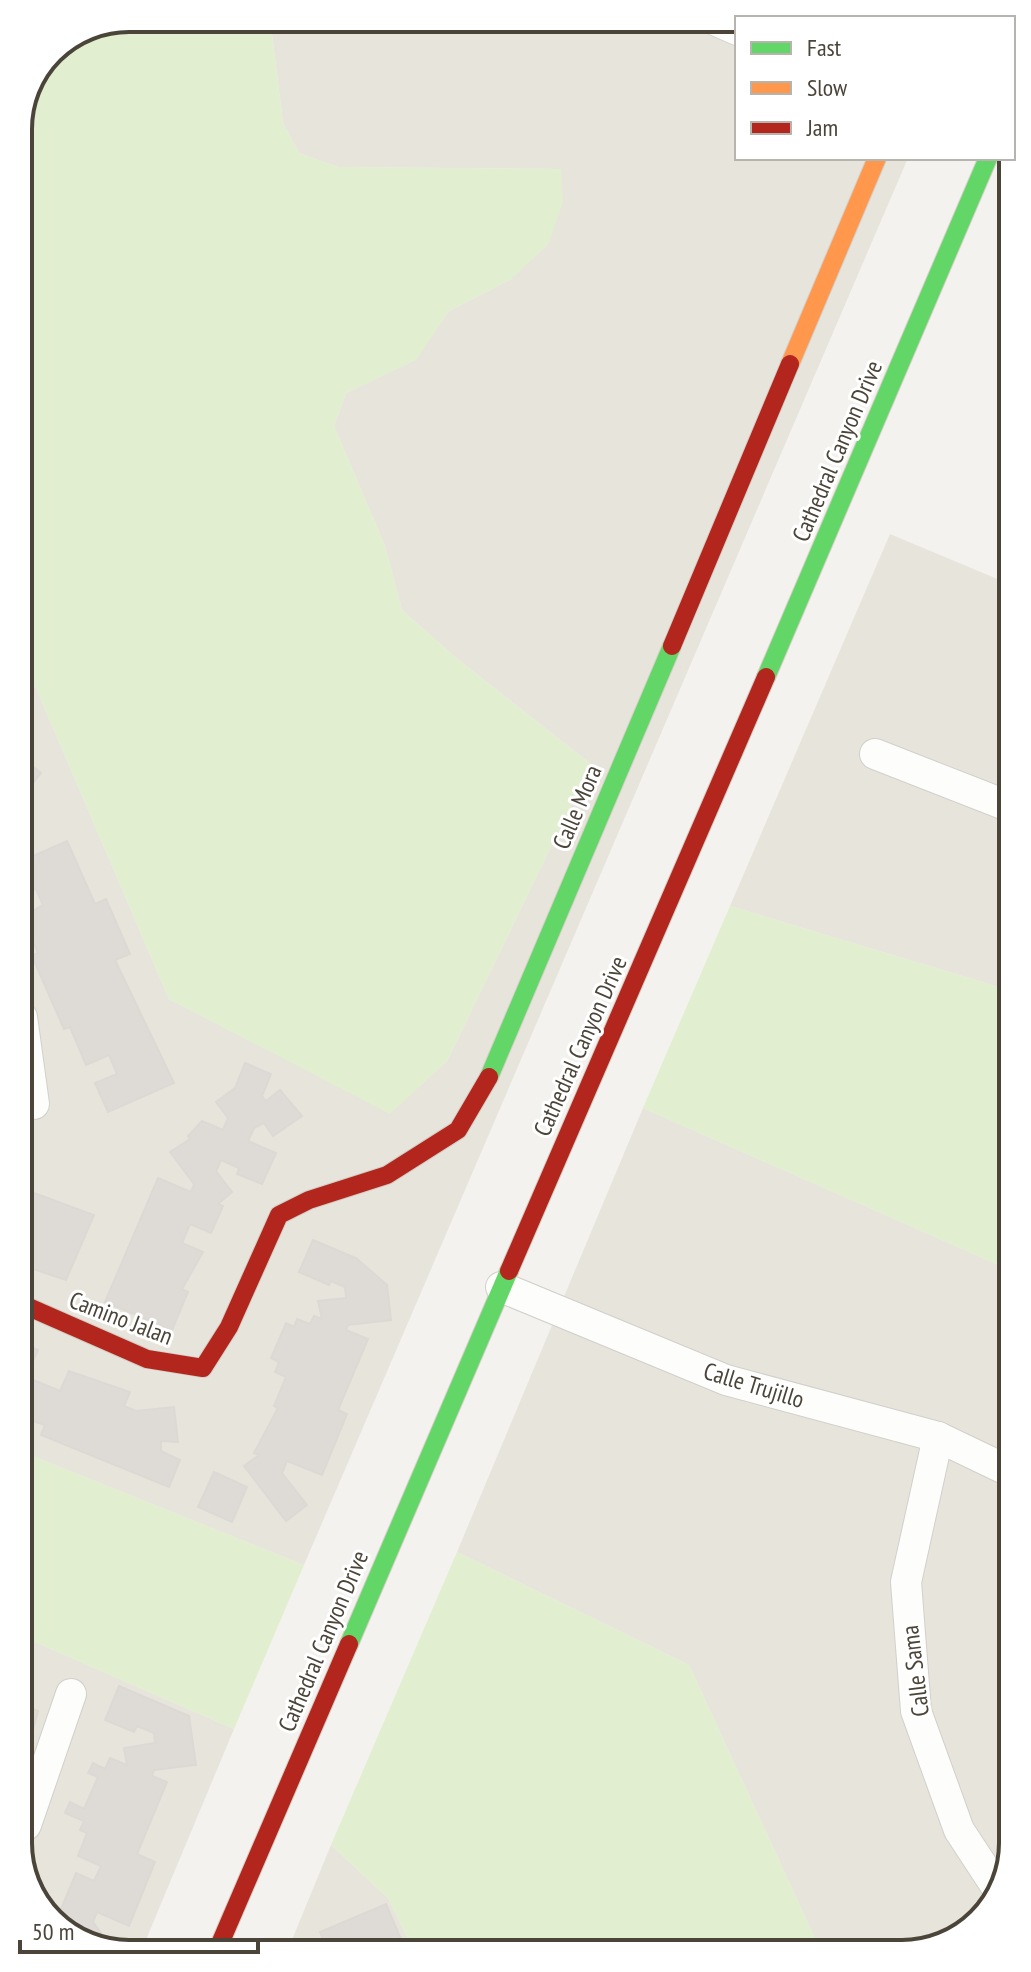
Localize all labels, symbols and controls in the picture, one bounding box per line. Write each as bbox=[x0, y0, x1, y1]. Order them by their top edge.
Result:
legend bbox=[735, 16, 1015, 160]
text: Fast bbox=[807, 32, 842, 63]
text: Slow bbox=[807, 72, 848, 103]
text: Jam bbox=[806, 112, 838, 143]
street label: Cathedral Canyon Drive bbox=[785, 356, 889, 546]
street label: Calle Mora bbox=[545, 760, 609, 854]
street label: Cathedral Canyon Drive bbox=[526, 951, 634, 1141]
street label: Camino Jalan bbox=[65, 1284, 177, 1352]
street label: Calle Trujillo bbox=[700, 1355, 808, 1415]
street label: Cathedral Canyon Drive bbox=[271, 1546, 375, 1736]
street label: Calle Sama bbox=[894, 1624, 936, 1718]
scale bar bbox=[20, 1904, 258, 1954]
text: 50 m bbox=[32, 1916, 74, 1947]

